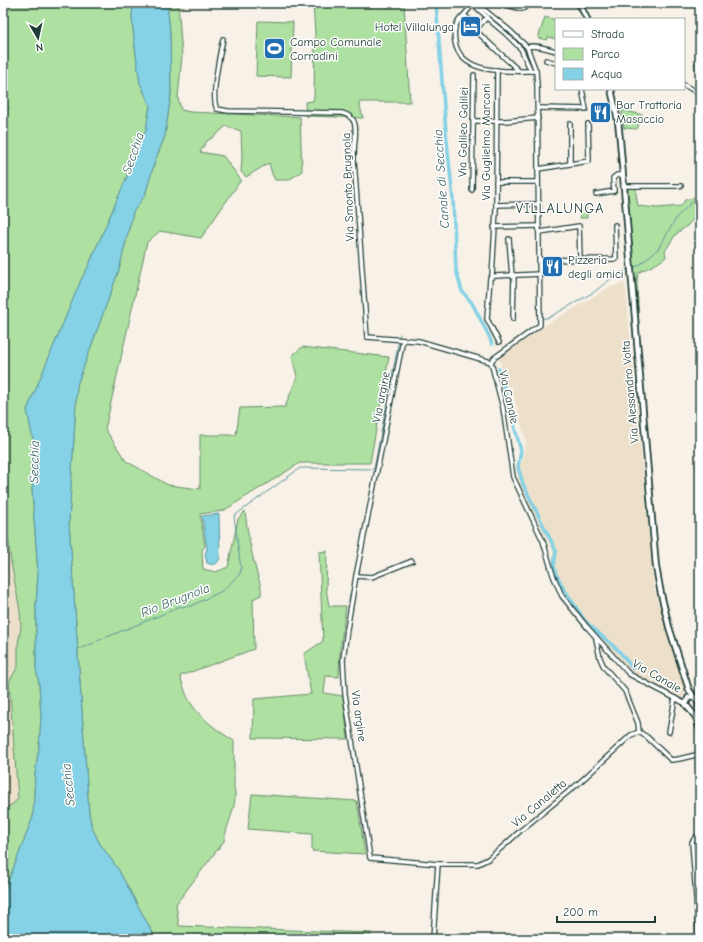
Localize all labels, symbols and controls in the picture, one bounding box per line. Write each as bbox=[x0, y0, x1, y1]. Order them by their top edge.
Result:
hotel icon: Hotel Villalunga bbox=[457, 14, 483, 40]
north arrow bbox=[18, 18, 58, 58]
legend bbox=[555, 18, 685, 90]
place label: Hotel Villalunga bbox=[375, 20, 454, 34]
text: Strada bbox=[591, 27, 624, 41]
place label: Campo Comunale Corradini bbox=[290, 35, 381, 63]
sports icon: Campo Comunale Corradini bbox=[262, 36, 288, 62]
text: N bbox=[35, 40, 44, 54]
text: Parco bbox=[591, 47, 620, 61]
text: Acqua bbox=[591, 67, 622, 81]
street label: Via Guglielmo Marconi bbox=[479, 84, 493, 200]
street label: Via Galileo Galilei bbox=[455, 87, 471, 177]
place label: Bar Trattoria Masaccio bbox=[616, 98, 682, 126]
restaurant icon: Bar Trattoria Masaccio bbox=[587, 99, 613, 125]
water label: Canale di Secchia bbox=[430, 129, 452, 229]
water label: Secchia bbox=[119, 130, 147, 176]
street label: Via Smonto Brugnola bbox=[339, 132, 357, 242]
district label: VILLALUNGA bbox=[516, 200, 604, 217]
place label: Pizzeria degli amici bbox=[568, 253, 623, 281]
restaurant icon: Pizzeria degli amici bbox=[539, 254, 565, 280]
street label: Via Alessandro Volta bbox=[619, 340, 641, 444]
street label: Via Canale bbox=[496, 369, 522, 425]
street label: Via argine bbox=[369, 370, 393, 424]
water label: Secchia bbox=[26, 440, 42, 484]
water label: Rio Brugnola bbox=[139, 580, 212, 620]
street label: Via Canale bbox=[630, 656, 684, 696]
street label: Via argine bbox=[348, 689, 370, 743]
water label: Secchia bbox=[58, 763, 78, 807]
street label: Via Canaletta bbox=[509, 776, 569, 830]
scale bar bbox=[557, 898, 655, 924]
text: 200 m bbox=[563, 905, 598, 919]

